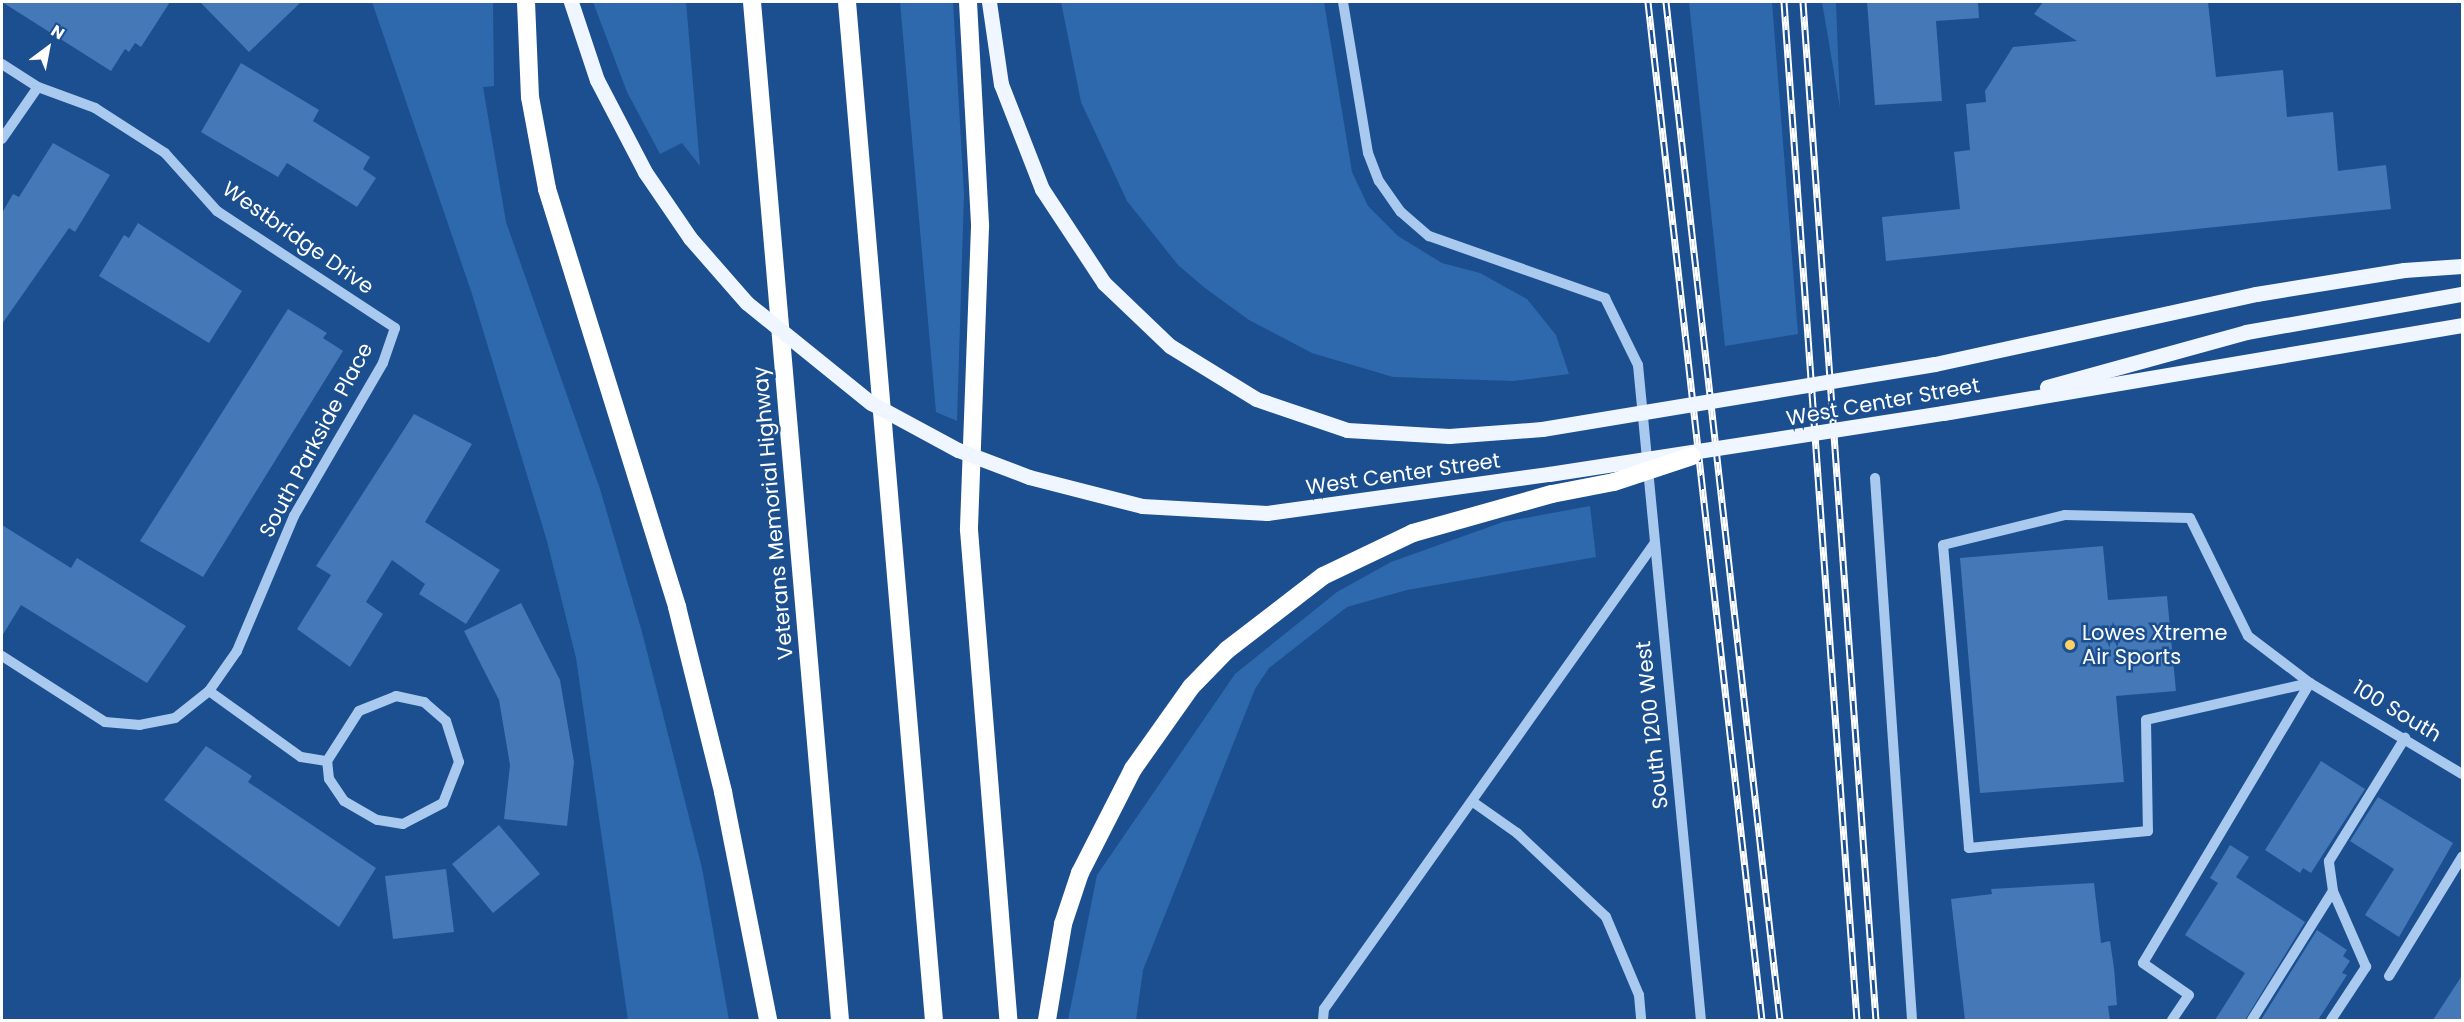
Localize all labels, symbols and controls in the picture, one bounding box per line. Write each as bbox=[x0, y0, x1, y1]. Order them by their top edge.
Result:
north arrow bbox=[18, 18, 78, 78]
text: N bbox=[47, 19, 69, 45]
street label: Westbridge Drive bbox=[217, 176, 379, 300]
street label: South Parkside Place bbox=[254, 338, 378, 542]
street label: Veterans Memorial Highway bbox=[748, 365, 798, 661]
street label: West Center Street bbox=[1784, 373, 1982, 431]
street label: West Center Street bbox=[1304, 448, 1502, 500]
place label: Lowes Xtreme Air Sports bbox=[2082, 620, 2228, 670]
marker: Lowes Xtreme Air Sports bbox=[2063, 638, 2077, 652]
street label: South 1200 West bbox=[1631, 640, 1673, 810]
street label: 100 South bbox=[2348, 675, 2446, 747]

